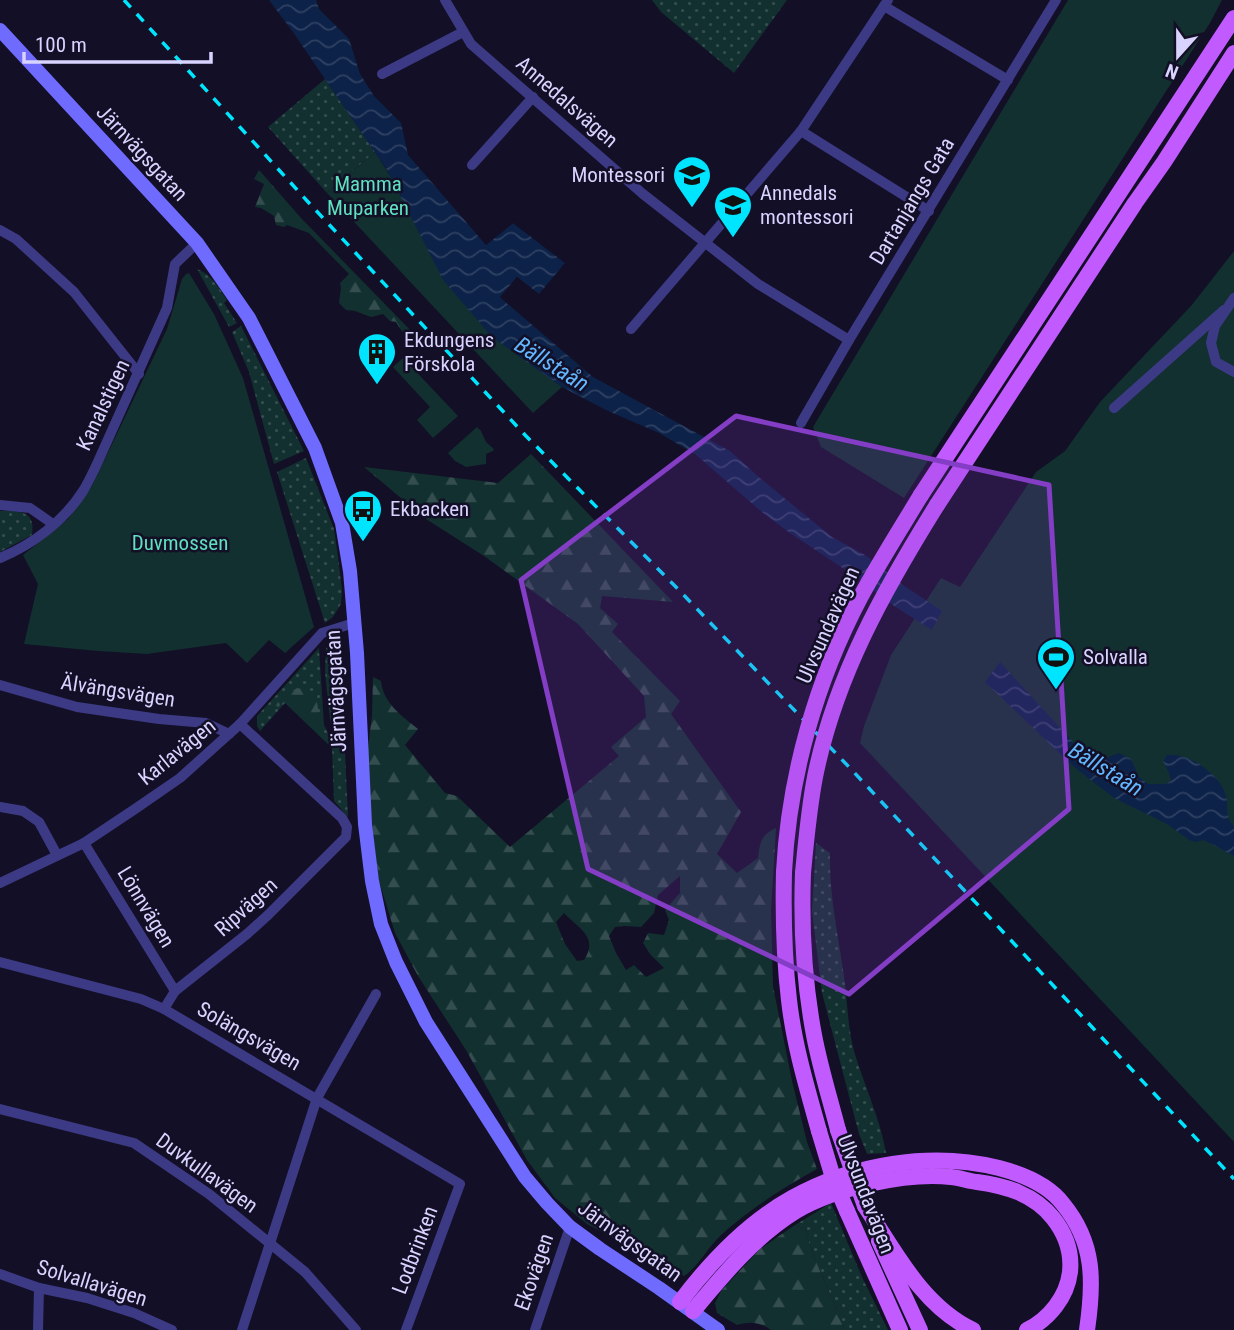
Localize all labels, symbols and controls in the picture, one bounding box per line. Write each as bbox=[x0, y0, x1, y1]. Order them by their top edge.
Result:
scale bar bbox=[24, 21, 212, 65]
north arrow bbox=[1143, 21, 1213, 91]
text: 100 m bbox=[35, 33, 87, 57]
street label: Annedalsvägen bbox=[511, 51, 623, 153]
text: N bbox=[1163, 59, 1182, 84]
street label: Järnvägsgatan bbox=[91, 100, 193, 206]
street label: Dartanjangs Gata bbox=[865, 133, 959, 269]
school or university icon: Montessori bbox=[671, 154, 713, 209]
place label: Montessori bbox=[571, 163, 665, 187]
park label: Mamma Muparken bbox=[327, 172, 409, 220]
place label: Annedals montessori bbox=[760, 181, 854, 229]
school or university icon: Annedals montessori bbox=[712, 184, 754, 239]
place label: Ekdungens Förskola bbox=[404, 328, 494, 376]
building icon: Ekdungens Förskola bbox=[356, 331, 398, 386]
water label: Bällstaån bbox=[510, 331, 594, 398]
street label: Kanalstigen bbox=[72, 356, 134, 454]
bus stop icon: Ekbacken bbox=[342, 488, 384, 543]
place label: Ekbacken bbox=[390, 497, 469, 521]
park label: Duvmossen bbox=[132, 531, 228, 555]
street label: Ulvsundavägen bbox=[792, 563, 864, 687]
street label: Järnvägsgatan bbox=[321, 629, 351, 753]
sports icon: Solvalla bbox=[1035, 636, 1077, 691]
place label: Solvalla bbox=[1083, 645, 1148, 669]
street label: Älvängsvägen bbox=[59, 670, 177, 712]
street label: Karlavägen bbox=[134, 714, 220, 790]
water label: Bällstaån bbox=[1064, 737, 1148, 802]
street label: Lönnvägen bbox=[113, 862, 179, 952]
street label: Ripvägen bbox=[210, 873, 282, 941]
street label: Solängsvägen bbox=[193, 997, 305, 1075]
street label: Duvkullavägen bbox=[152, 1128, 262, 1218]
street label: Ulvsundavägen bbox=[832, 1131, 900, 1257]
street label: Järnvägsgatan bbox=[573, 1195, 687, 1287]
street label: Lodbrinken bbox=[387, 1203, 443, 1297]
street label: Ekovägen bbox=[510, 1230, 558, 1314]
street label: Solvallavägen bbox=[34, 1255, 150, 1311]

